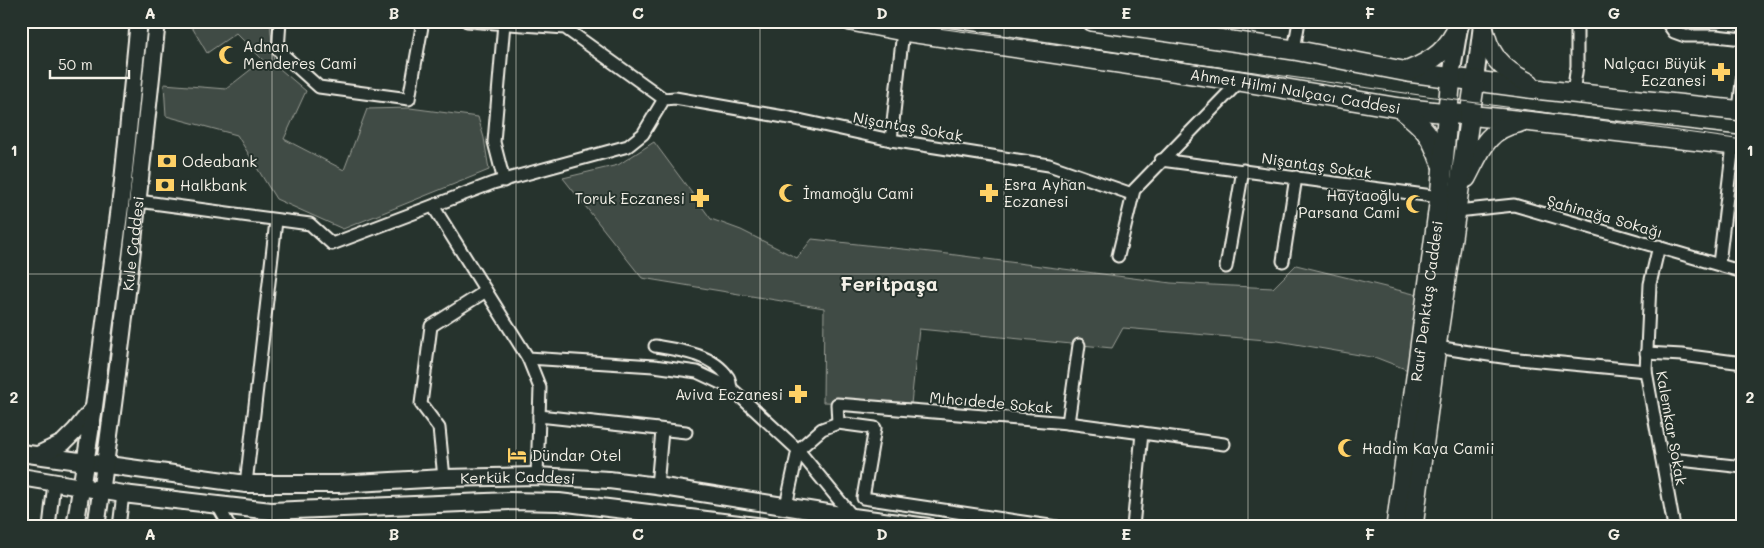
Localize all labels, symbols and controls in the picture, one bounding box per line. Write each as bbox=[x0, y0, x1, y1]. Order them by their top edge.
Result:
text: A bbox=[144, 2, 156, 23]
text: B bbox=[389, 2, 399, 23]
text: C bbox=[632, 2, 644, 23]
text: D bbox=[876, 2, 888, 23]
text: E bbox=[1121, 2, 1131, 23]
text: F bbox=[1365, 2, 1375, 23]
text: G bbox=[1608, 2, 1620, 23]
place label: Adnan Menderes Cami bbox=[243, 36, 357, 73]
mosque icon: Adnan Menderes Cami bbox=[217, 44, 239, 66]
scale bar bbox=[50, 48, 129, 80]
place label: Nalçacı Büyük Eczanesi bbox=[1604, 53, 1706, 90]
text: 50 m bbox=[58, 54, 93, 74]
pharmacy icon: Nalçacı Büyük Eczanesi bbox=[1710, 61, 1732, 83]
street label: Ahmet Hilmi Nalçacı Caddesi bbox=[1189, 64, 1402, 118]
street label: Nişantaş Sokak bbox=[851, 106, 965, 146]
text: 1 bbox=[10, 139, 18, 160]
text: 1 bbox=[1746, 139, 1754, 160]
street label: Nişantaş Sokak bbox=[1261, 147, 1374, 183]
bank icon: Odeabank bbox=[156, 150, 178, 172]
place label: Odeabank bbox=[182, 151, 257, 171]
bank icon: Halkbank bbox=[154, 174, 176, 196]
place label: Esra Ayhan Eczanesi bbox=[1004, 174, 1086, 211]
place label: Halkbank bbox=[180, 175, 247, 195]
mosque icon: İmamoğlu Cami bbox=[777, 182, 799, 204]
pharmacy icon: Esra Ayhan Eczanesi bbox=[978, 182, 1000, 204]
place label: İmamoğlu Cami bbox=[803, 183, 914, 203]
place label: Haytaoğlu Parsana Cami bbox=[1298, 185, 1400, 222]
pharmacy icon: Toruk Eczanesi bbox=[689, 187, 711, 209]
place label: Toruk Eczanesi bbox=[575, 188, 685, 208]
street label: Şahinağa Sokağı bbox=[1545, 190, 1665, 242]
mosque icon: Haytaoğlu Parsana Cami bbox=[1404, 193, 1426, 215]
street label: Kule Caddesi bbox=[117, 195, 148, 292]
street label: Rauf Denktaş Caddesi bbox=[1406, 219, 1447, 383]
district label: Feritpaşa bbox=[840, 270, 938, 297]
street label: Kalemkar Sokak bbox=[1652, 369, 1692, 487]
pharmacy icon: Aviva Eczanesi bbox=[787, 383, 809, 405]
place label: Aviva Eczanesi bbox=[675, 384, 783, 404]
text: 2 bbox=[10, 386, 19, 407]
text: 2 bbox=[1746, 386, 1755, 407]
street label: Mıhcıdede Sokak bbox=[929, 387, 1053, 417]
mosque icon: Hadim Kaya Camii bbox=[1336, 437, 1358, 459]
place label: Hadim Kaya Camii bbox=[1362, 438, 1495, 458]
hotel icon: Dündar Otel bbox=[506, 444, 528, 466]
place label: Dündar Otel bbox=[532, 445, 622, 465]
street label: Kerkük Caddesi bbox=[460, 466, 576, 488]
text: A bbox=[144, 523, 156, 544]
text: B bbox=[389, 523, 399, 544]
text: C bbox=[632, 523, 644, 544]
text: D bbox=[876, 523, 888, 544]
text: E bbox=[1121, 523, 1131, 544]
text: F bbox=[1365, 523, 1375, 544]
text: G bbox=[1608, 523, 1620, 544]

